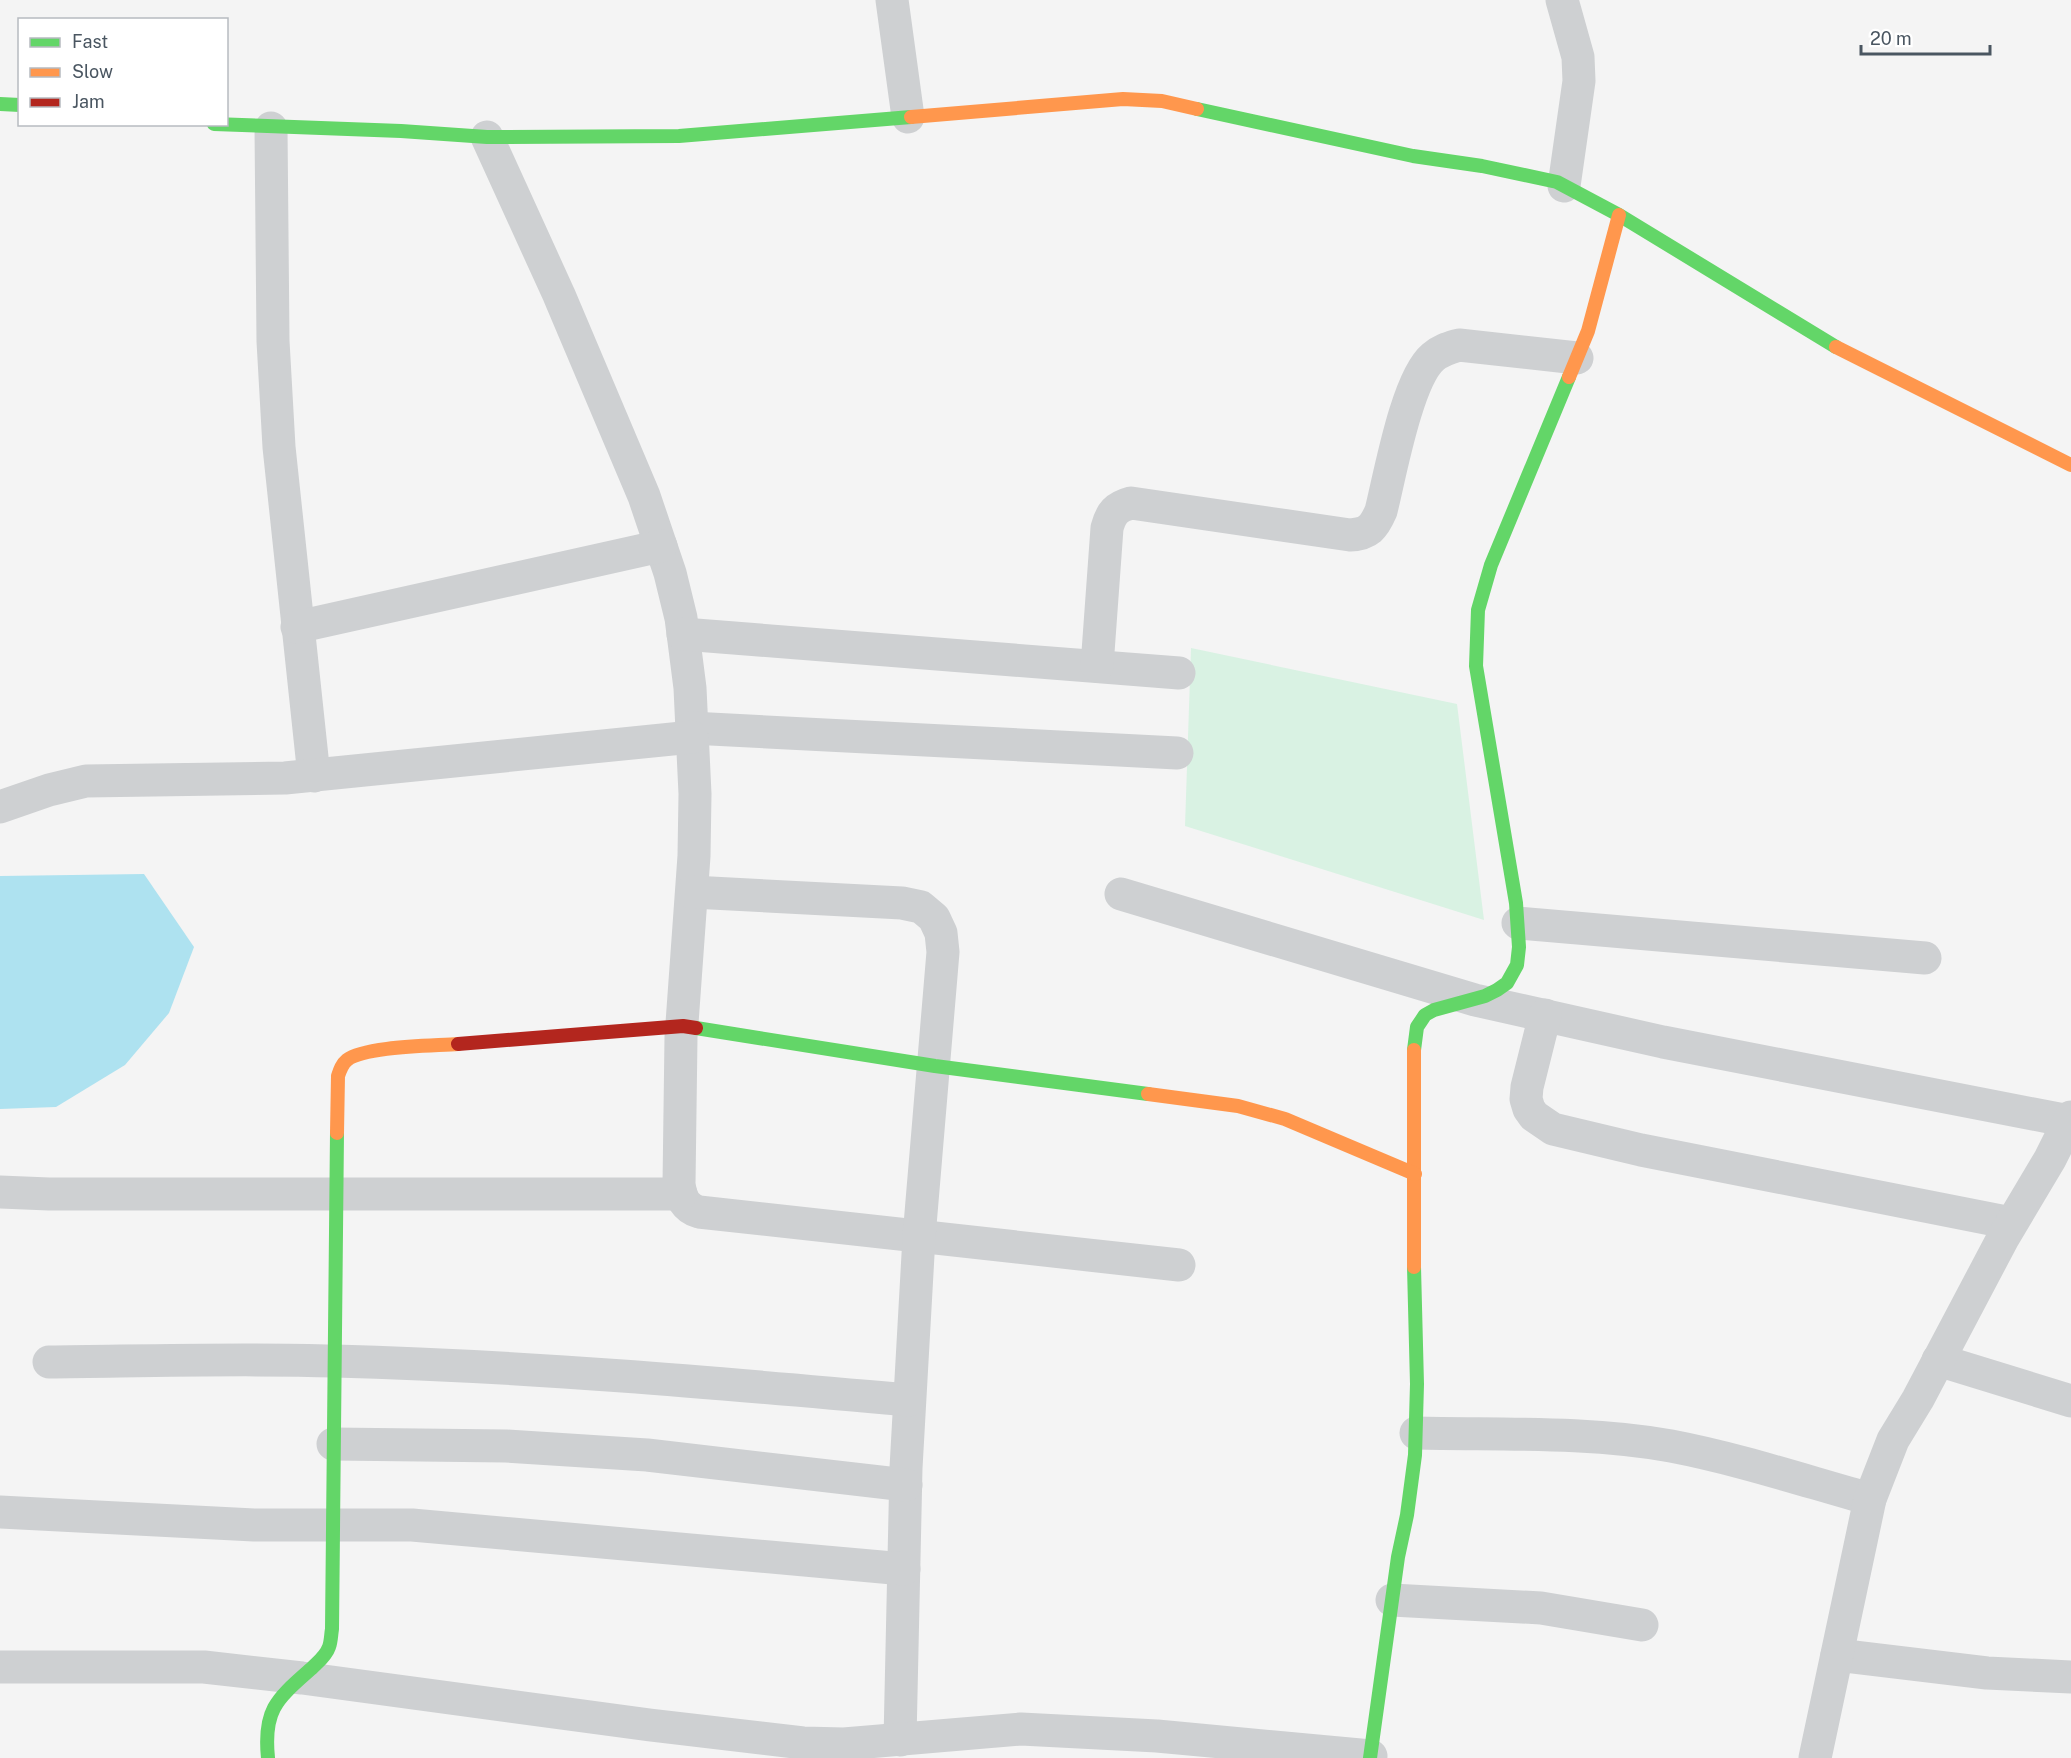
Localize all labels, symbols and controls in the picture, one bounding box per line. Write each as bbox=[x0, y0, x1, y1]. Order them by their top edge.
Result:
legend bbox=[18, 18, 228, 126]
scale bar bbox=[1861, 18, 1990, 56]
text: 20 m bbox=[1870, 28, 1912, 49]
text: Fast bbox=[72, 31, 108, 52]
text: Slow bbox=[72, 61, 113, 82]
text: Jam bbox=[72, 91, 105, 112]

